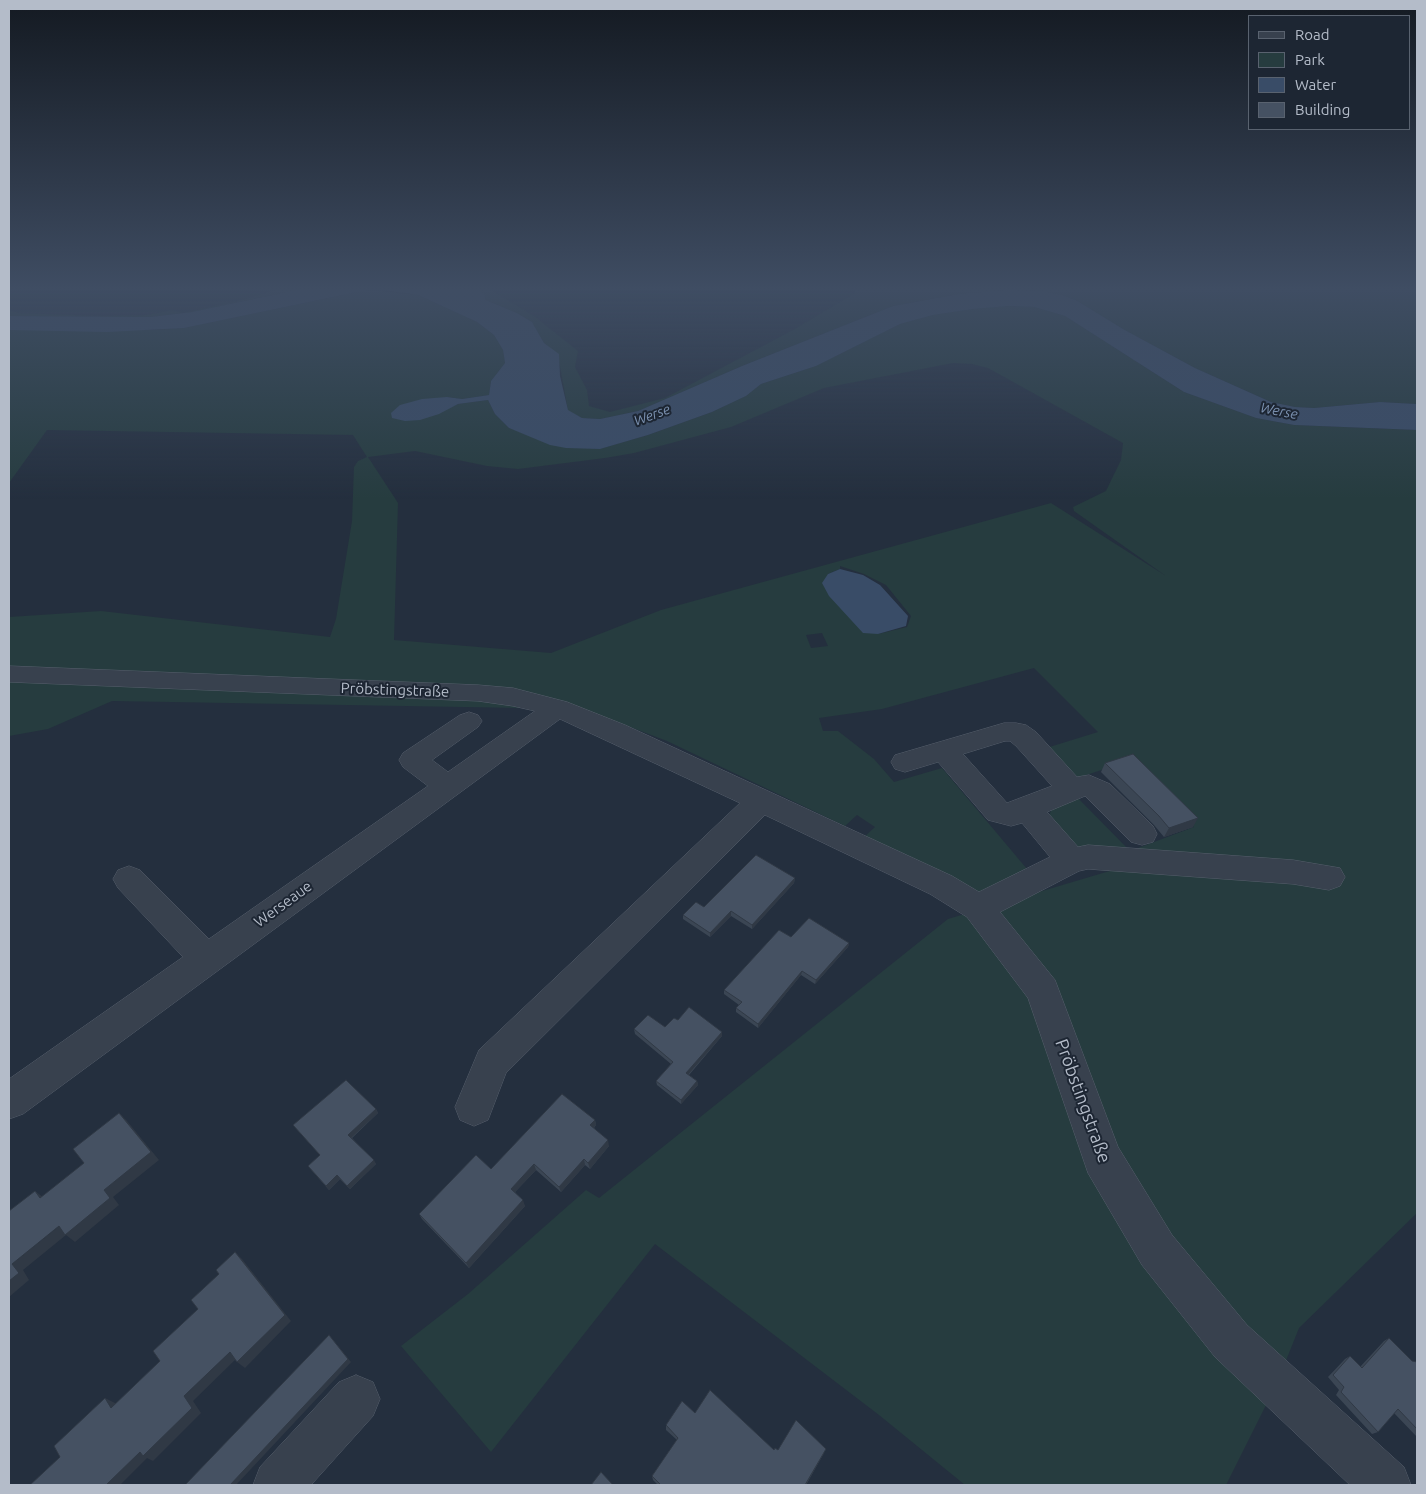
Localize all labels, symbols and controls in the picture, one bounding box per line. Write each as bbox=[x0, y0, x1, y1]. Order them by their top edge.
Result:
legend bbox=[1248, 15, 1411, 130]
text: Road bbox=[1295, 26, 1330, 43]
text: Park bbox=[1295, 51, 1325, 68]
text: Water bbox=[1295, 76, 1336, 93]
text: Building bbox=[1295, 101, 1350, 118]
water label: Werse bbox=[1259, 399, 1299, 423]
water label: Werse bbox=[631, 401, 673, 429]
street label: Pröbstingstraße bbox=[340, 679, 450, 701]
street label: Werseaue bbox=[251, 877, 315, 931]
street label: Pröbstingstraße bbox=[1051, 1036, 1115, 1166]

